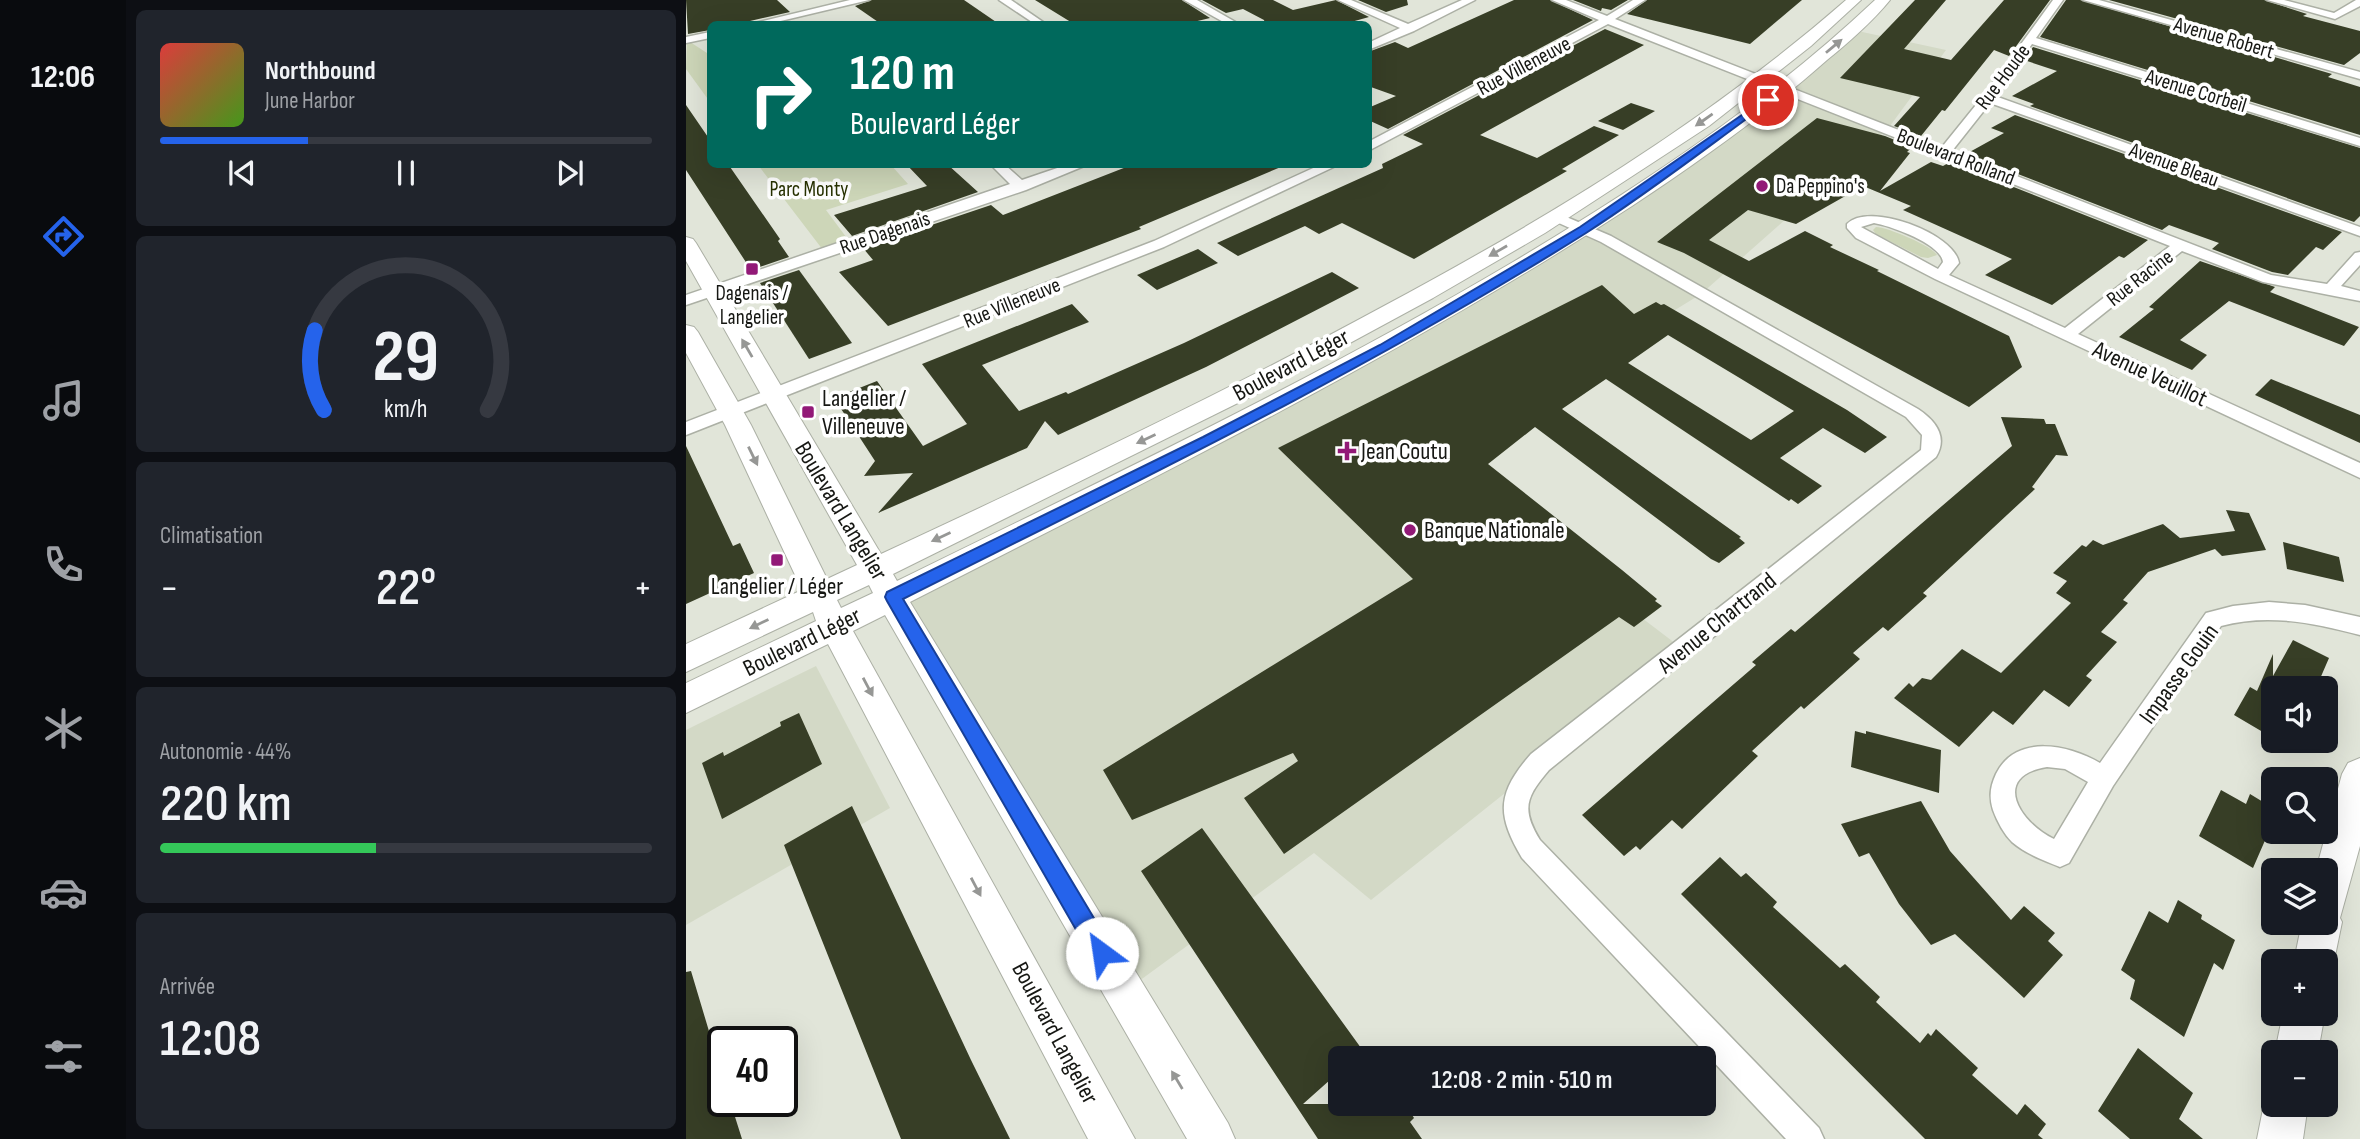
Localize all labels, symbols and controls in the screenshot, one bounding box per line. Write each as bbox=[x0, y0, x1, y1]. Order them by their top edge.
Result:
street label: Avenue Robert bbox=[2170, 12, 2277, 64]
street label: Rue Villeneuve bbox=[1473, 31, 1575, 101]
one-way arrow bbox=[1825, 39, 1842, 54]
street label: Rue Houde bbox=[1970, 39, 2036, 115]
text: 120 m bbox=[850, 45, 955, 104]
icon: right bbox=[735, 49, 826, 140]
text: Northbound bbox=[265, 56, 376, 87]
text: 12:06 bbox=[31, 58, 95, 97]
street label: Avenue Corbeil bbox=[2141, 63, 2250, 118]
pin bbox=[1738, 70, 1798, 130]
icon: arrive bbox=[1749, 81, 1787, 119]
text: June Harbor bbox=[265, 87, 355, 115]
text: Boulevard Léger bbox=[850, 105, 1020, 144]
one-way arrow bbox=[1695, 113, 1713, 127]
street label: Boulevard Rolland bbox=[1893, 123, 2019, 191]
street label: Avenue Bleau bbox=[2125, 137, 2222, 193]
icon: previous bbox=[223, 154, 261, 192]
icon: pause bbox=[387, 154, 425, 192]
icon: next bbox=[551, 154, 589, 192]
place label: Da Peppino's bbox=[1776, 174, 1865, 199]
park label: Parc Monty bbox=[770, 177, 848, 202]
marker: Da Peppino's bbox=[1754, 178, 1770, 194]
street label: Rue Dagenais bbox=[837, 206, 933, 260]
icon: directions bbox=[39, 212, 88, 261]
street label: Rue Racine bbox=[2102, 244, 2178, 312]
one-way arrow bbox=[1489, 245, 1508, 258]
marker: Dagenais / Langelier bbox=[744, 261, 760, 277]
street label: Rue Villeneuve bbox=[960, 272, 1064, 334]
place label: Dagenais / Langelier bbox=[716, 281, 788, 330]
text: 29 bbox=[373, 314, 439, 402]
street label: Boulevard Léger bbox=[1228, 322, 1354, 408]
street label: Avenue Veuillot bbox=[2087, 334, 2212, 413]
one-way arrow bbox=[741, 338, 753, 358]
icon: music bbox=[39, 376, 88, 425]
place label: Langelier / Villeneuve bbox=[822, 384, 906, 441]
text: km/h bbox=[384, 393, 428, 424]
marker: Langelier / Villeneuve bbox=[800, 404, 816, 420]
one-way arrow bbox=[1136, 433, 1156, 445]
street label: Boulevard Langelier bbox=[788, 436, 894, 586]
place label: Jean Coutu bbox=[1360, 437, 1448, 466]
marker: Jean Coutu bbox=[1339, 443, 1355, 459]
one-way arrow bbox=[748, 446, 759, 466]
place label: Banque Nationale bbox=[1424, 516, 1565, 545]
text: Climatisation bbox=[160, 522, 263, 550]
marker: Banque Nationale bbox=[1402, 522, 1418, 538]
one-way arrow bbox=[931, 531, 951, 542]
icon: phone bbox=[39, 540, 88, 589]
marker: Langelier / Léger bbox=[769, 552, 785, 568]
text: 22° bbox=[376, 557, 436, 620]
text: − bbox=[160, 566, 179, 611]
text: + bbox=[633, 566, 652, 611]
street label: Avenue Chartrand bbox=[1651, 566, 1782, 680]
place label: Langelier / Léger bbox=[711, 572, 843, 601]
street label: Boulevard Léger bbox=[738, 601, 866, 683]
street label: Impasse Gouin bbox=[2133, 618, 2225, 730]
one-way arrow bbox=[749, 619, 769, 630]
map controls bbox=[2261, 676, 2338, 1117]
button: sound bbox=[2261, 676, 2338, 753]
one-way arrow bbox=[862, 677, 874, 696]
icon: climate bbox=[39, 704, 88, 753]
text: Autonomie · 44% bbox=[160, 738, 291, 766]
button: search bbox=[2261, 767, 2338, 844]
text: 220 km bbox=[160, 773, 292, 836]
button: layers bbox=[2261, 858, 2338, 935]
icon: car bbox=[39, 868, 88, 917]
one-way arrow bbox=[970, 877, 982, 897]
position arrow bbox=[1065, 916, 1139, 990]
button: + bbox=[2261, 949, 2338, 1026]
street label: Boulevard Langelier bbox=[1005, 957, 1105, 1109]
text: Arrivée bbox=[160, 973, 215, 1001]
text: 12:08 bbox=[160, 1008, 261, 1071]
speed limit sign: 40 bbox=[707, 1026, 798, 1117]
icon: filters bbox=[39, 1032, 88, 1081]
button: − bbox=[2261, 1040, 2338, 1117]
text: 12:08 · 2 min · 510 m bbox=[1432, 1065, 1612, 1096]
one-way arrow bbox=[1171, 1071, 1183, 1090]

